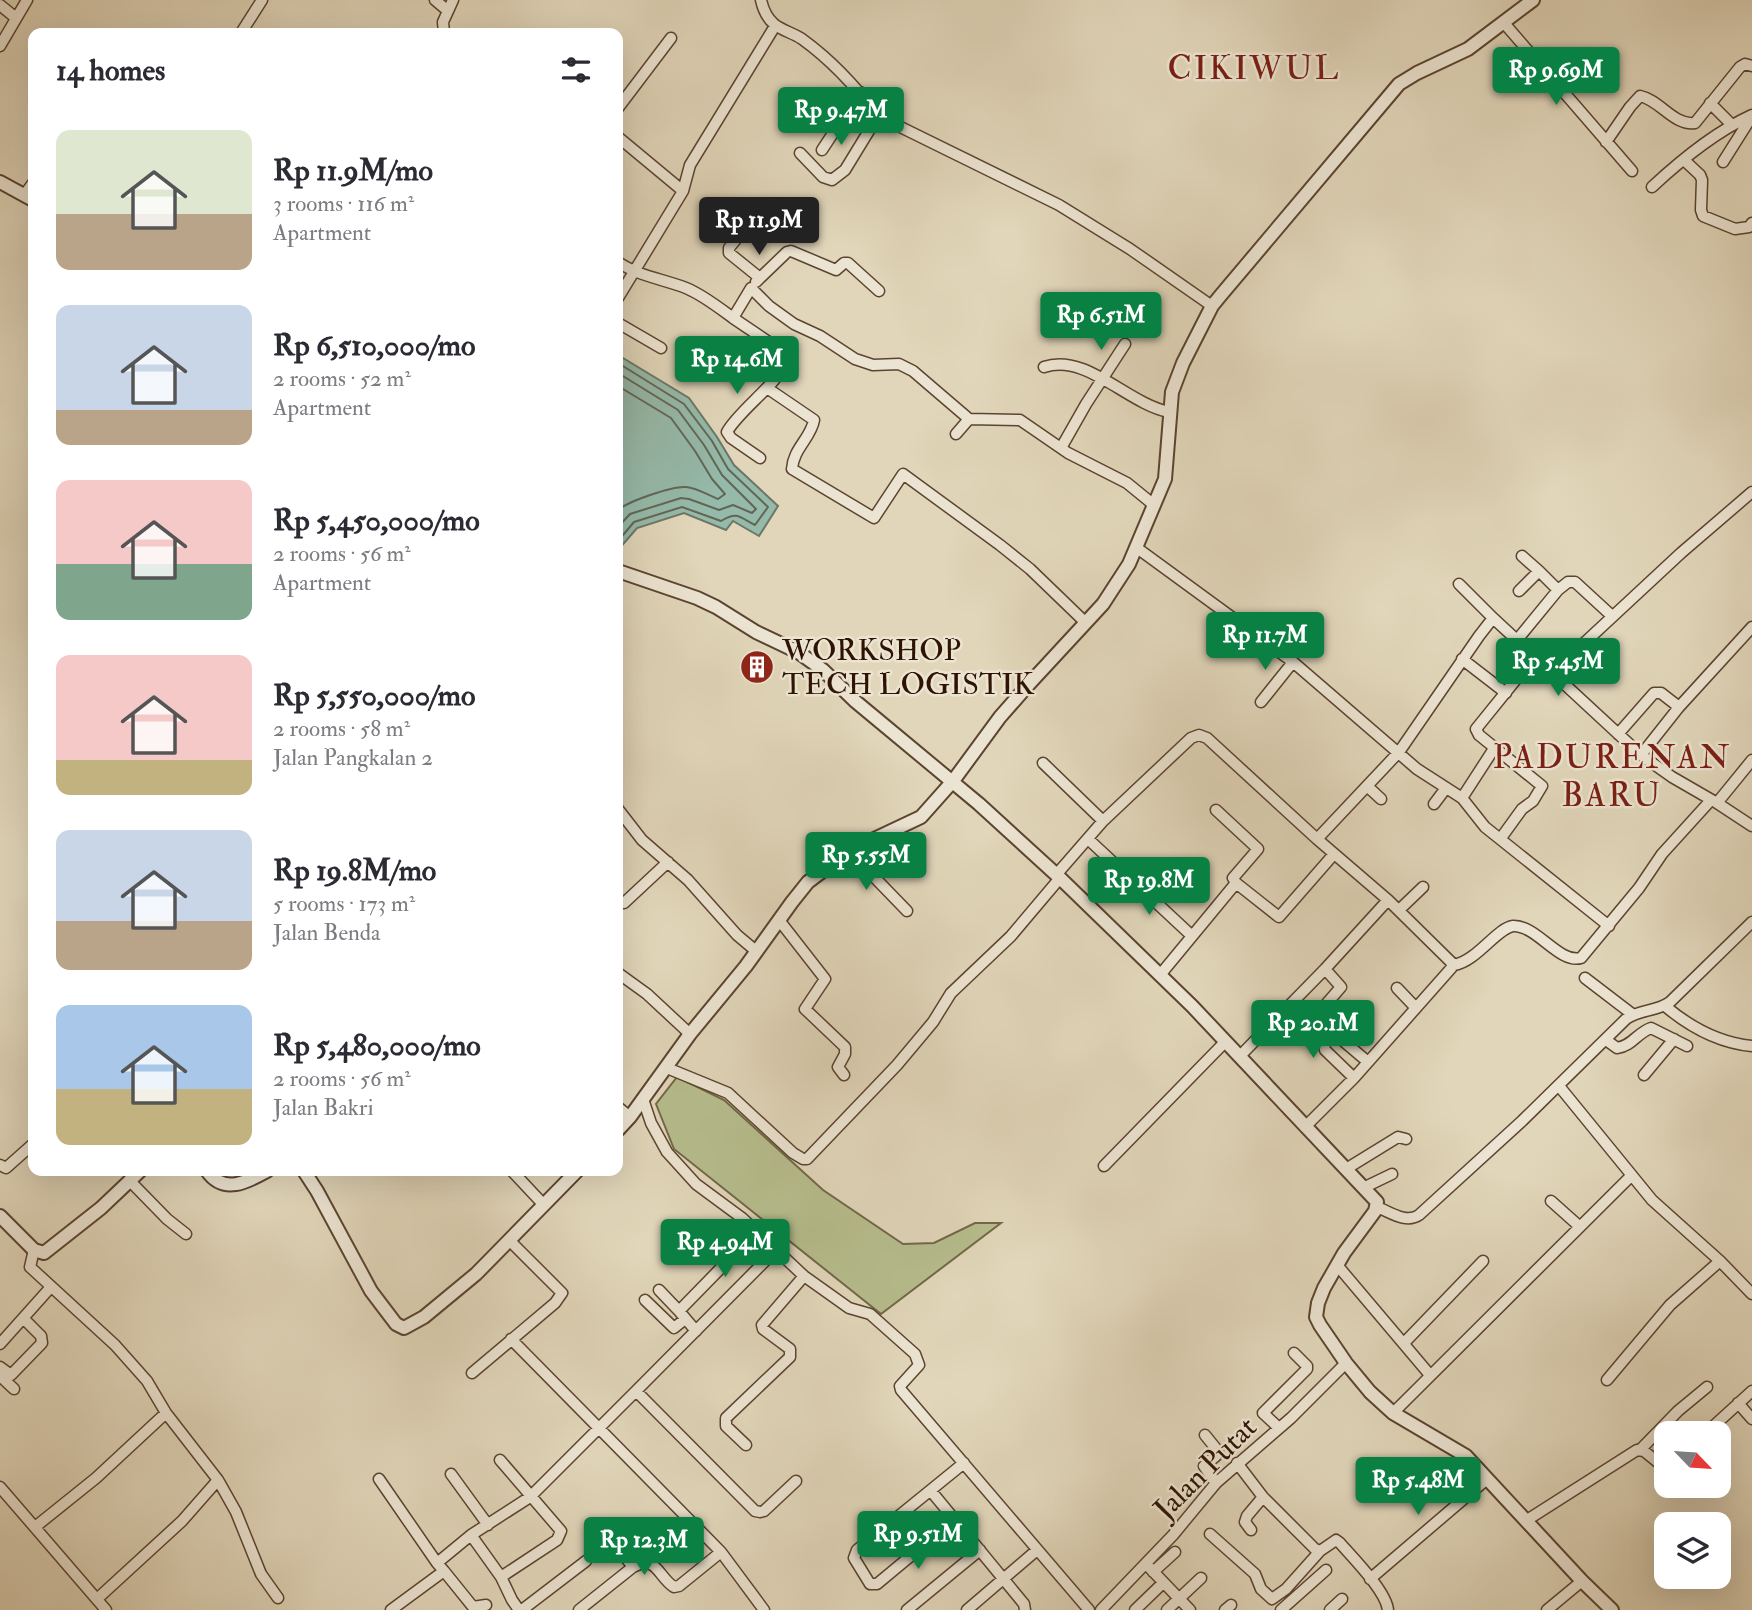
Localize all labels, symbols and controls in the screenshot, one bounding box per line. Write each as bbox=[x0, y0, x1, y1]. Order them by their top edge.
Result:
district label: CIKIWUL bbox=[1167, 48, 1341, 89]
pin: Rp 9.69M bbox=[1484, 48, 1628, 107]
icon: filters bbox=[557, 51, 595, 89]
text: 14 homes bbox=[56, 52, 165, 89]
text: Rp 9.69M bbox=[1509, 55, 1603, 84]
pin: Rp 9.47M bbox=[769, 88, 913, 147]
text: Rp 9.47M bbox=[794, 95, 888, 124]
text: Rp 11.9M/mo bbox=[273, 152, 433, 189]
icon: home bbox=[112, 158, 196, 242]
text: 3 rooms · 116 m² bbox=[273, 189, 414, 218]
pin: Rp 11.9M bbox=[687, 198, 831, 257]
text: Rp 11.9M bbox=[715, 205, 803, 234]
text: Apartment bbox=[273, 218, 371, 247]
pin: Rp 6.51M bbox=[1029, 292, 1173, 352]
text: Rp 6.51M bbox=[1056, 300, 1146, 329]
text: Rp 6,510,000/mo bbox=[273, 327, 475, 364]
icon: home bbox=[112, 333, 196, 417]
pin: Rp 14.6M bbox=[665, 336, 809, 396]
text: Rp 14.6M bbox=[691, 344, 783, 373]
text: 2 rooms · 52 m² bbox=[273, 364, 411, 393]
text: Apartment bbox=[273, 393, 371, 422]
text: Rp 5,450,000/mo bbox=[273, 502, 480, 539]
icon: home bbox=[112, 508, 196, 592]
text: 2 rooms · 56 m² bbox=[273, 539, 411, 568]
text: Apartment bbox=[273, 568, 371, 597]
pin: Rp 11.7M bbox=[1193, 612, 1337, 672]
text: Rp 11.7M bbox=[1222, 620, 1308, 649]
place label: WORKSHOP TECH LOGISTIK bbox=[781, 632, 1035, 703]
pin: Rp 5.45M bbox=[1486, 638, 1630, 698]
text: Rp 5.45M bbox=[1512, 646, 1604, 675]
building icon: WORKSHOP TECH LOGISTIK bbox=[738, 648, 776, 686]
text: Rp 5,550,000/mo bbox=[273, 677, 475, 714]
icon: home bbox=[112, 683, 196, 767]
text: 2 rooms · 58 m² bbox=[273, 714, 410, 743]
district label: PADURENAN BARU bbox=[1493, 737, 1731, 816]
text: Jalan Pangkalan 2 bbox=[273, 743, 433, 772]
pin: Rp 5.55M bbox=[794, 832, 938, 892]
text: Rp 5.55M bbox=[821, 840, 911, 869]
text: Rp 19.8M/mo bbox=[273, 852, 436, 889]
icon: home bbox=[112, 858, 196, 942]
pin: Rp 19.8M bbox=[1077, 858, 1221, 917]
text: Rp 19.8M bbox=[1104, 865, 1194, 894]
text: 5 rooms · 173 m² bbox=[273, 889, 415, 918]
text: Jalan Benda bbox=[273, 918, 381, 947]
pin: Rp 20.1M bbox=[1241, 1000, 1385, 1060]
text: Rp 20.1M bbox=[1267, 1008, 1359, 1037]
text: Rp 5,480,000/mo bbox=[273, 1027, 481, 1064]
icon: home bbox=[112, 1033, 196, 1117]
text: 2 rooms · 56 m² bbox=[273, 1064, 411, 1093]
text: Jalan Bakri bbox=[273, 1093, 374, 1122]
pin: Rp 4.94M bbox=[653, 1220, 797, 1279]
text: Rp 4.94M bbox=[677, 1227, 773, 1256]
street label: Jalan Putat bbox=[1145, 1409, 1265, 1528]
north arrow bbox=[1654, 1421, 1731, 1498]
map controls bbox=[1654, 1421, 1731, 1589]
pin: Rp 5.48M bbox=[1346, 1458, 1490, 1517]
text: Rp 5.48M bbox=[1372, 1465, 1464, 1494]
pin: Rp 9.51M bbox=[846, 1512, 990, 1571]
button: layers bbox=[1654, 1512, 1731, 1589]
pin: Rp 12.3M bbox=[572, 1518, 716, 1577]
text: Rp 9.51M bbox=[873, 1519, 963, 1548]
text: Rp 12.3M bbox=[600, 1525, 688, 1554]

